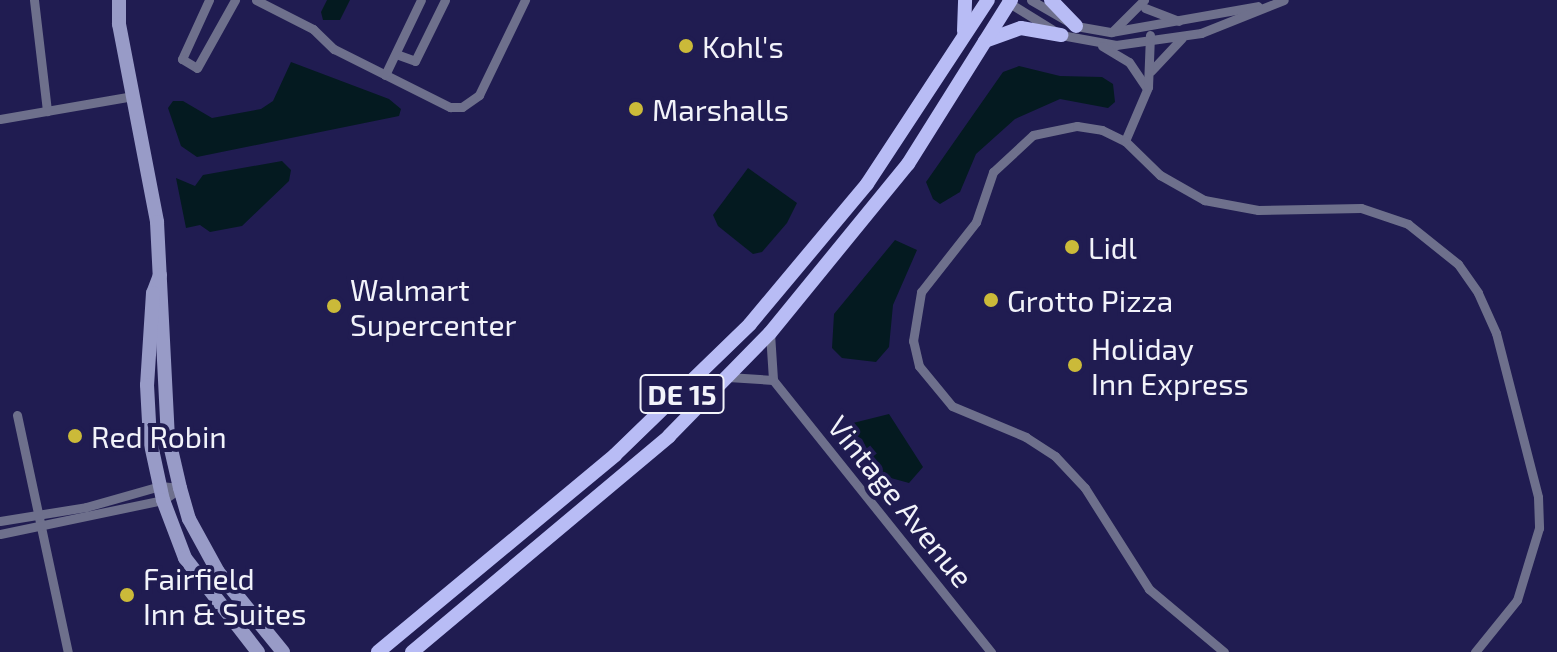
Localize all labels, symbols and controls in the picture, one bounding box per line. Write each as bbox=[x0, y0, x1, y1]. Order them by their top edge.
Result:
place label: Kohl's bbox=[702, 28, 784, 64]
marker: Kohl's bbox=[677, 37, 695, 55]
place label: Marshalls bbox=[652, 91, 789, 127]
marker: Marshalls bbox=[627, 100, 645, 118]
place label: Lidl bbox=[1088, 229, 1137, 265]
marker: Lidl bbox=[1063, 238, 1081, 256]
place label: Walmart Supercenter bbox=[350, 271, 517, 342]
place label: Grotto Pizza bbox=[1007, 282, 1173, 318]
marker: Grotto Pizza bbox=[982, 291, 1000, 309]
marker: Walmart Supercenter bbox=[325, 297, 343, 315]
place label: Holiday Inn Express bbox=[1091, 330, 1249, 400]
marker: Holiday Inn Express bbox=[1066, 356, 1084, 374]
road number: DE 15 bbox=[638, 370, 726, 418]
street label: Vintage Avenue bbox=[821, 408, 981, 594]
place label: Red Robin bbox=[91, 418, 227, 454]
marker: Red Robin bbox=[66, 427, 84, 445]
place label: Fairfield Inn & Suites bbox=[143, 560, 306, 630]
marker: Fairfield Inn & Suites bbox=[118, 586, 136, 604]

